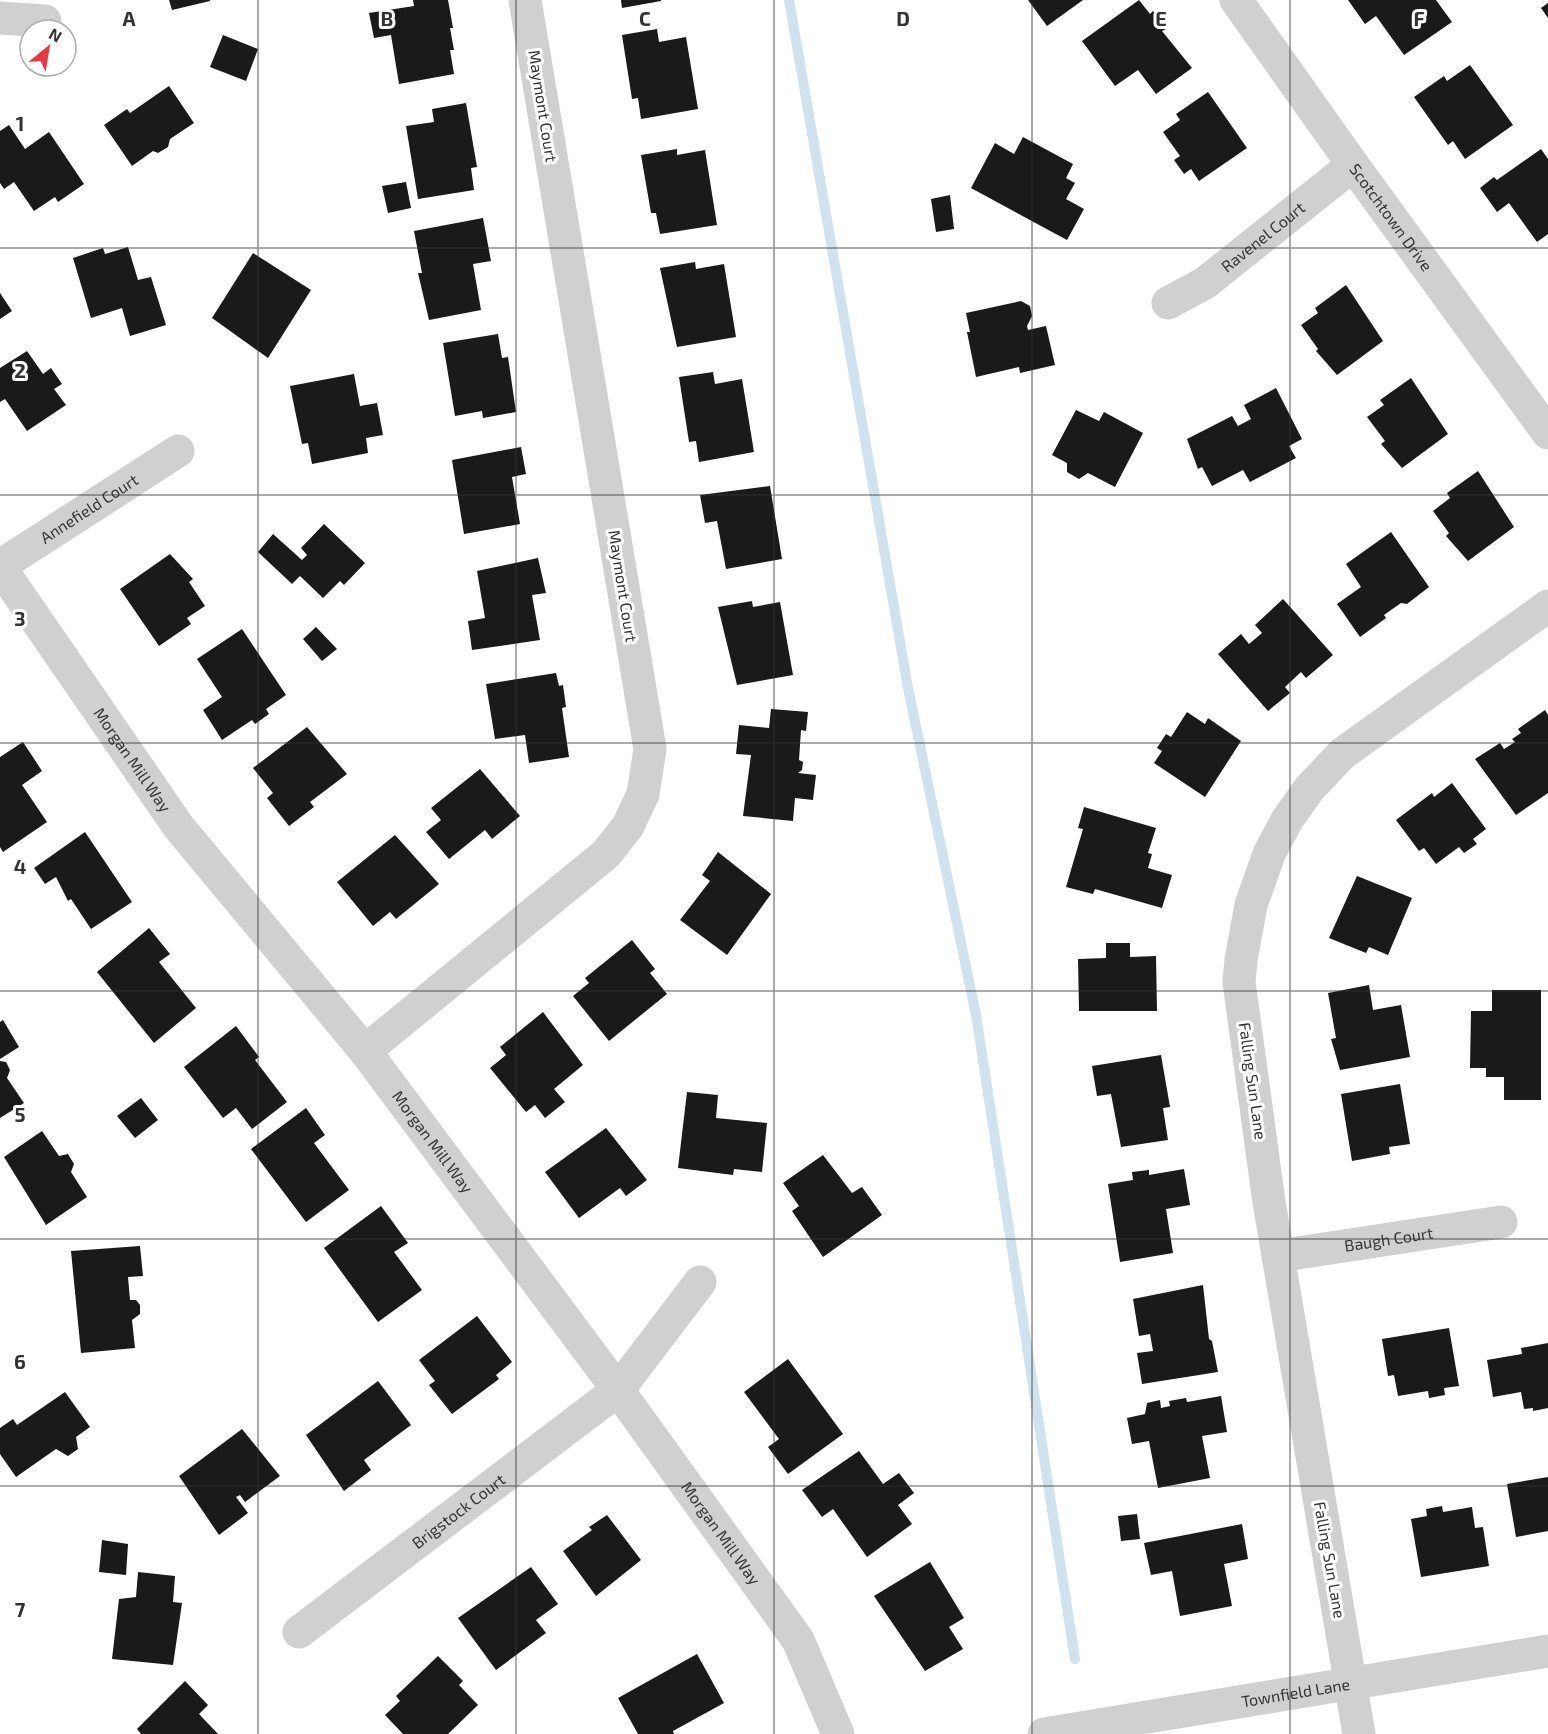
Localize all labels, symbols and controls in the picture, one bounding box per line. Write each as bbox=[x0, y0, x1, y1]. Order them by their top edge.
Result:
text: A bbox=[122, 6, 136, 30]
text: B bbox=[381, 6, 393, 30]
text: C bbox=[639, 6, 651, 30]
text: D bbox=[896, 6, 910, 30]
text: E bbox=[1155, 6, 1167, 30]
text: F bbox=[1413, 6, 1425, 30]
north arrow bbox=[18, 18, 78, 78]
text: N bbox=[46, 23, 66, 46]
street label: Maymont Court bbox=[525, 49, 562, 163]
text: 1 bbox=[16, 111, 24, 135]
street label: Scotchtown Drive bbox=[1346, 160, 1437, 274]
street label: Ravenel Court bbox=[1217, 197, 1308, 276]
text: 2 bbox=[14, 358, 26, 382]
street label: Annefield Court bbox=[36, 469, 141, 547]
street label: Maymont Court bbox=[605, 529, 642, 643]
text: 3 bbox=[14, 606, 26, 630]
street label: Morgan Mill Way bbox=[90, 704, 176, 816]
text: 4 bbox=[14, 854, 27, 878]
street label: Falling Sun Lane bbox=[1236, 1021, 1271, 1141]
street label: Morgan Mill Way bbox=[389, 1087, 478, 1197]
text: 5 bbox=[14, 1102, 26, 1126]
street label: Baugh Court bbox=[1343, 1222, 1434, 1255]
text: 6 bbox=[14, 1349, 26, 1373]
street label: Brigstock Court bbox=[408, 1469, 508, 1552]
street label: Morgan Mill Way bbox=[678, 1477, 765, 1588]
street label: Falling Sun Lane bbox=[1311, 1500, 1350, 1620]
text: 7 bbox=[15, 1597, 26, 1621]
street label: Townfield Lane bbox=[1240, 1674, 1351, 1710]

